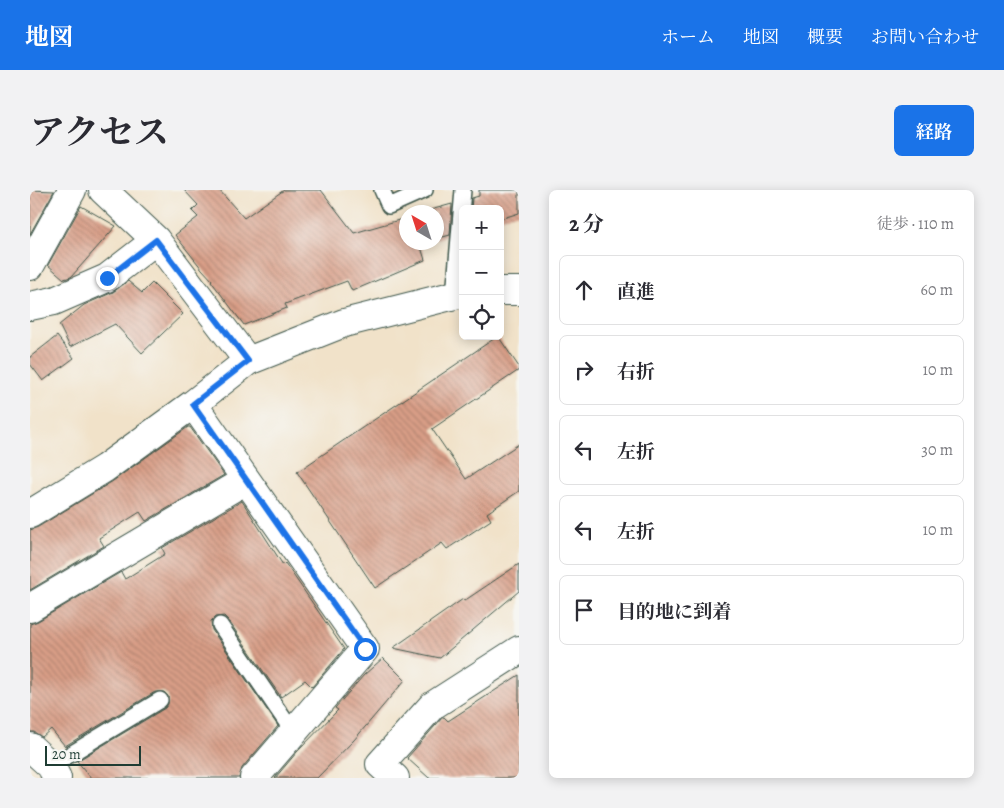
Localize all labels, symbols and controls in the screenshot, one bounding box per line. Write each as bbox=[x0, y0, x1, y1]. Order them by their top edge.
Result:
text: 地図 bbox=[25, 21, 73, 53]
text: ホーム bbox=[661, 25, 715, 49]
text: 地図 bbox=[743, 25, 779, 49]
text: 概要 bbox=[807, 25, 843, 49]
text: お問い合わせ bbox=[871, 25, 979, 49]
button: 経路 bbox=[894, 105, 974, 156]
text: アクセス bbox=[30, 108, 169, 156]
north arrow bbox=[399, 205, 444, 250]
map controls bbox=[459, 205, 504, 340]
button: + bbox=[459, 205, 504, 250]
text: 2 分 bbox=[569, 210, 604, 238]
text: 徒歩 · 110 m bbox=[877, 213, 954, 235]
button: − bbox=[459, 250, 504, 295]
route end bbox=[96, 267, 119, 290]
icon: ahead bbox=[570, 276, 598, 304]
text: 直進 bbox=[617, 279, 655, 305]
text: 60 m bbox=[921, 279, 953, 301]
button: locate bbox=[459, 295, 504, 340]
icon: right bbox=[570, 356, 598, 384]
text: 右折 bbox=[617, 359, 655, 385]
text: 10 m bbox=[923, 359, 953, 381]
icon: left bbox=[570, 436, 598, 464]
text: 左折 bbox=[617, 439, 655, 465]
text: 30 m bbox=[921, 439, 953, 461]
icon: left bbox=[570, 516, 598, 544]
text: 左折 bbox=[617, 519, 655, 545]
text: 10 m bbox=[923, 519, 953, 541]
icon: arrive bbox=[570, 596, 598, 624]
text: 目的地に到着 bbox=[617, 599, 731, 625]
route start bbox=[354, 638, 377, 661]
scale bar bbox=[45, 743, 141, 766]
text: 20 m bbox=[52, 745, 81, 764]

